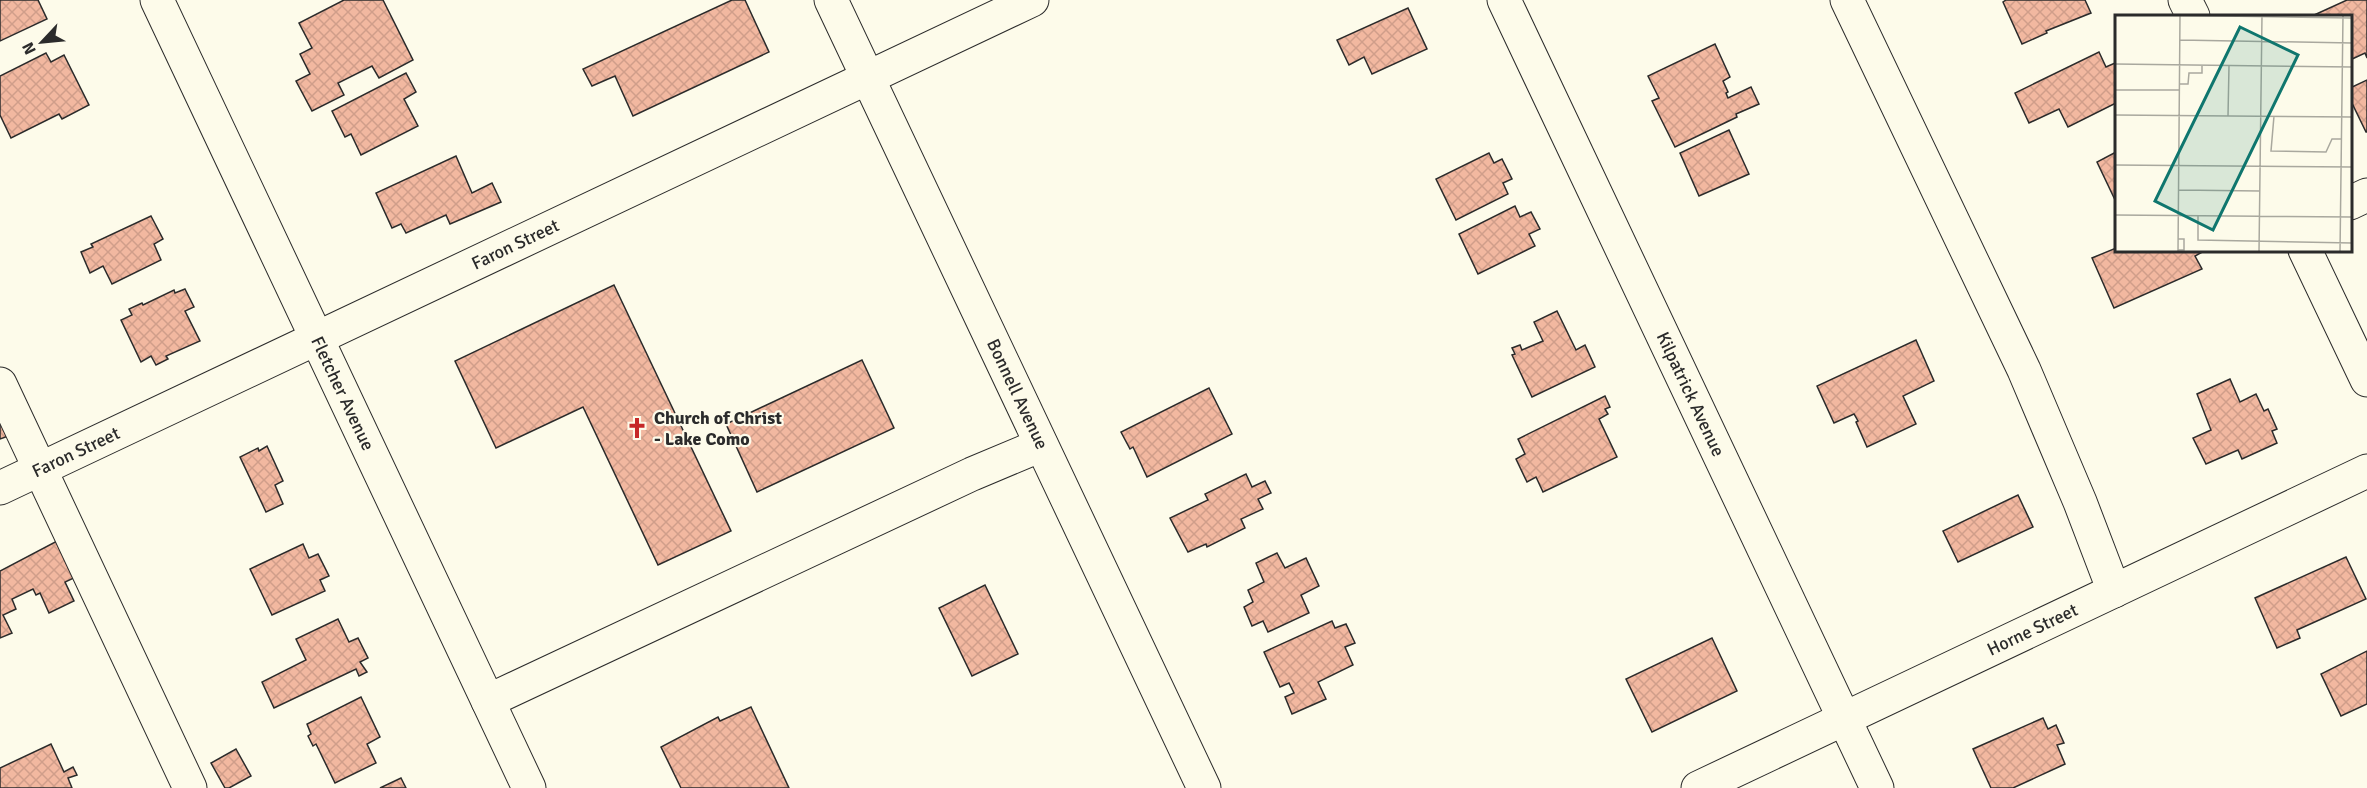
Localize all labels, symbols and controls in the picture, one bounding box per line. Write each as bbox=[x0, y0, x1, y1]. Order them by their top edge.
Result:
north arrow bbox=[12, 12, 72, 72]
inset map bbox=[2115, 15, 2352, 252]
text: N bbox=[18, 39, 41, 58]
street label: Faron Street bbox=[468, 214, 563, 274]
street label: Kilpatrick Avenue bbox=[1652, 328, 1729, 460]
street label: Fletcher Avenue bbox=[306, 333, 379, 454]
street label: Bonnell Avenue bbox=[982, 335, 1053, 453]
place label: Church of Christ - Lake Como bbox=[654, 407, 782, 450]
church icon: Church of Christ - Lake Como bbox=[625, 416, 649, 440]
street label: Faron Street bbox=[29, 422, 123, 482]
street label: Horne Street bbox=[1983, 599, 2081, 660]

